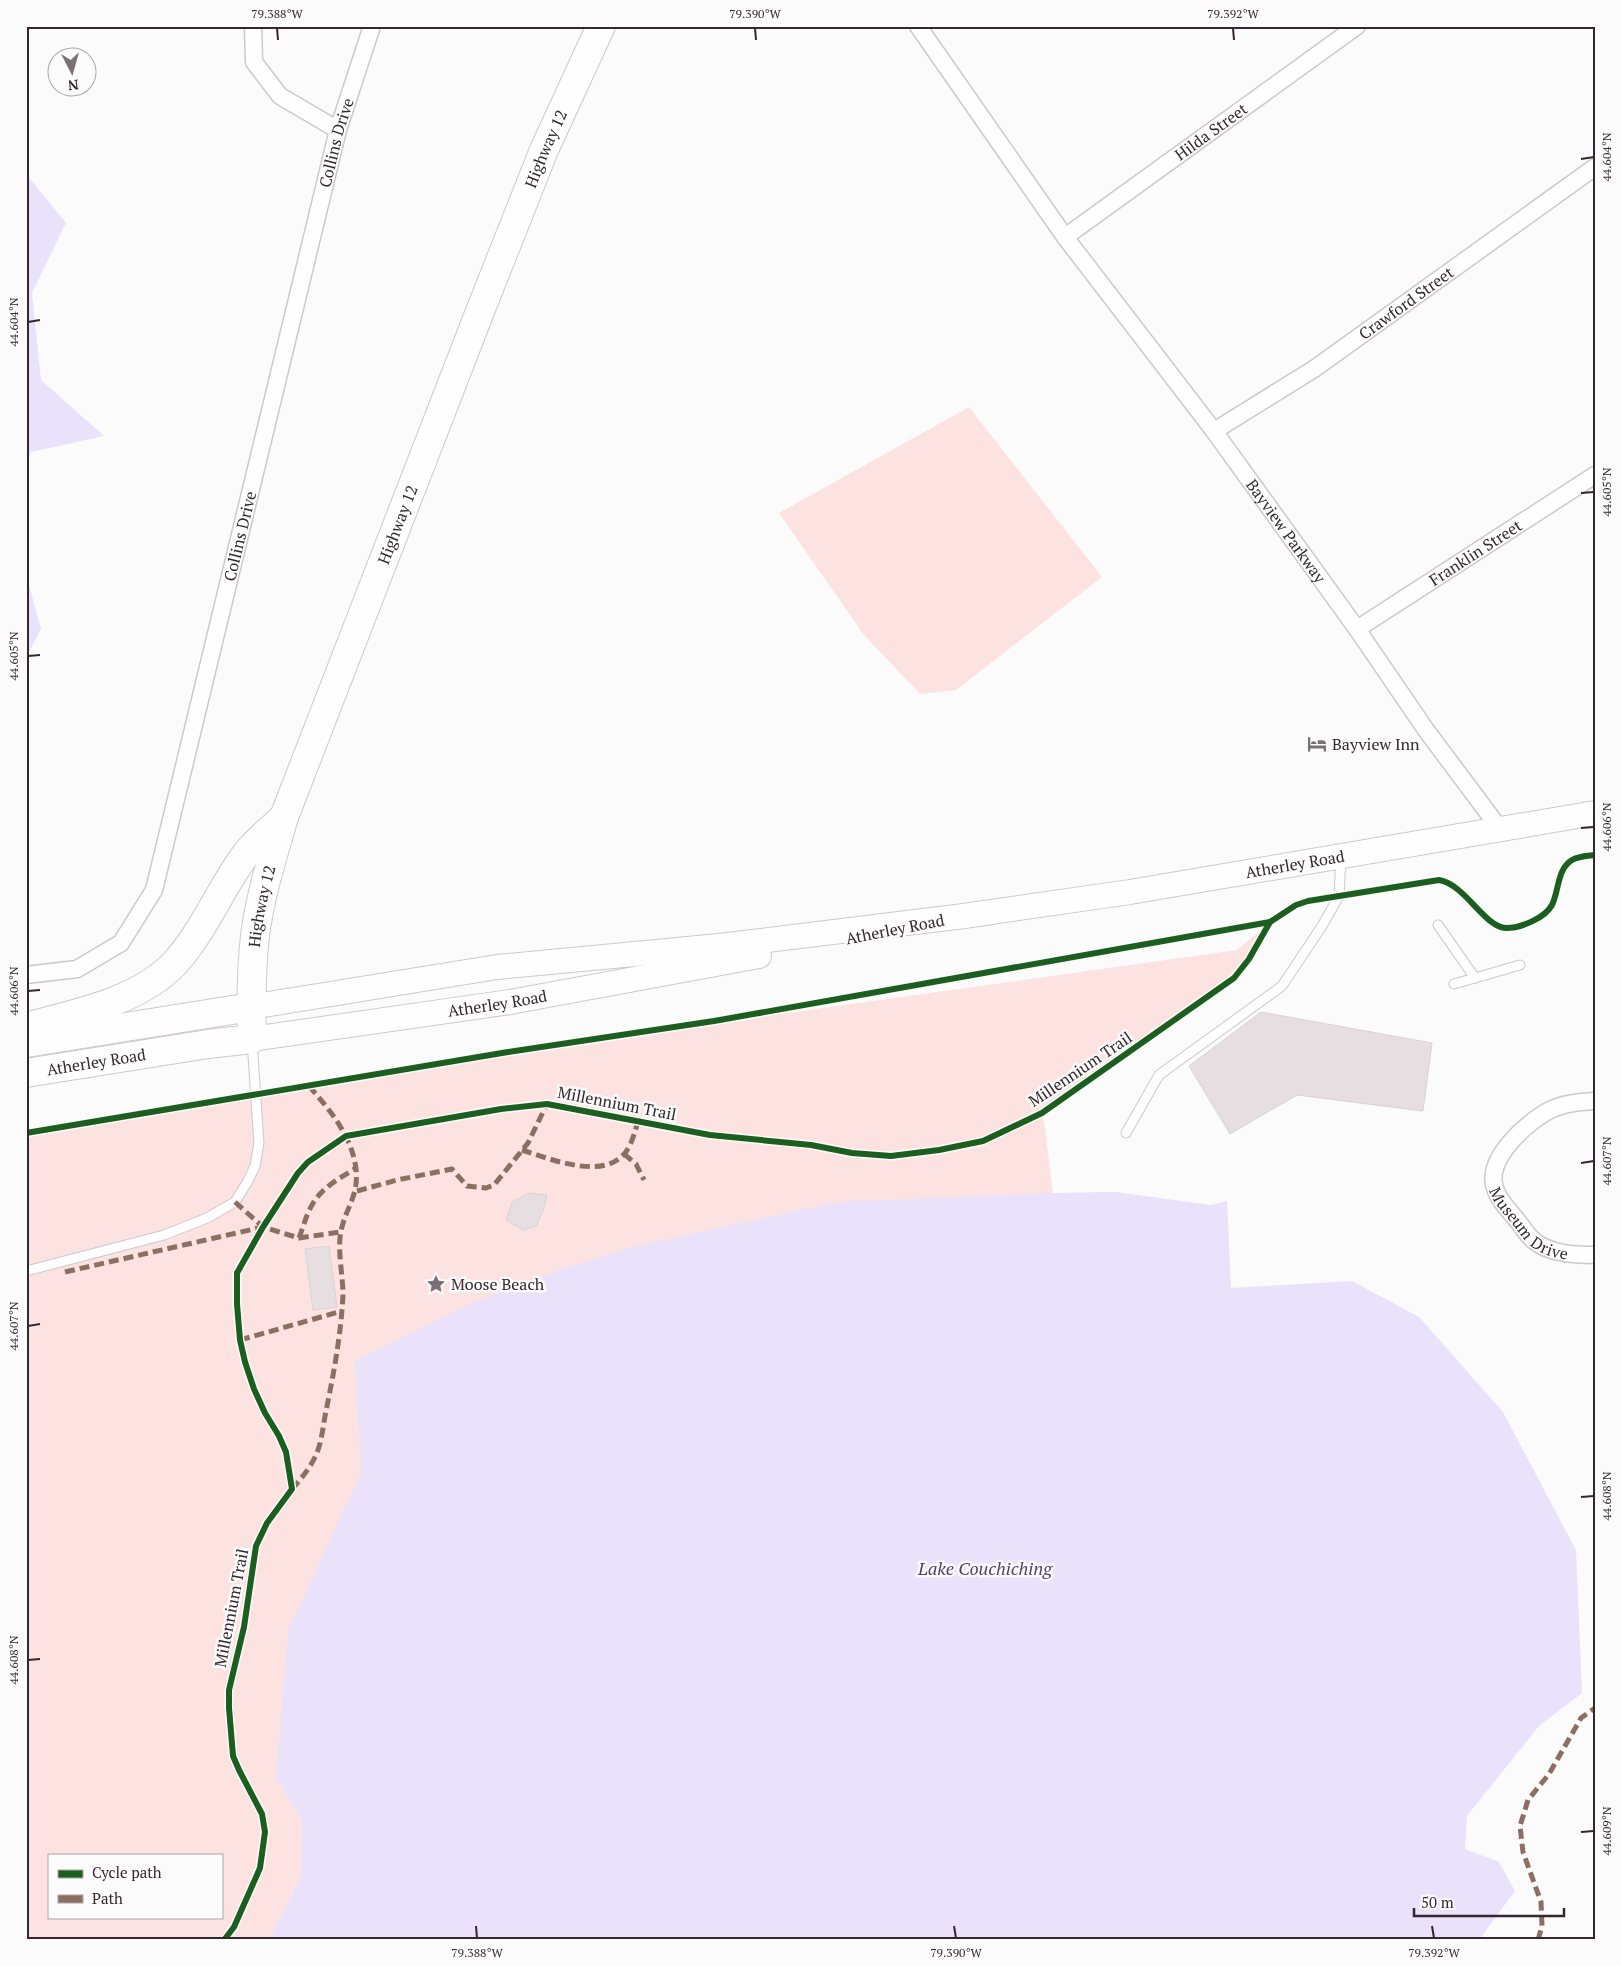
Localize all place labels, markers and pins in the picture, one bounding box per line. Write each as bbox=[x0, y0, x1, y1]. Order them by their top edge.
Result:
hotel icon: Bayview Inn bbox=[1306, 733, 1328, 755]
place label: Bayview Inn bbox=[1332, 733, 1420, 755]
place icon: Moose Beach bbox=[425, 1273, 447, 1295]
place label: Moose Beach bbox=[451, 1273, 545, 1295]

